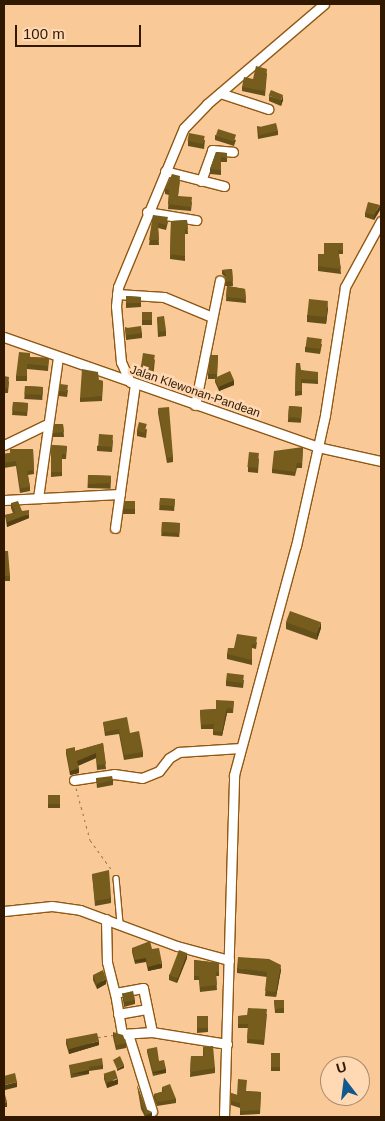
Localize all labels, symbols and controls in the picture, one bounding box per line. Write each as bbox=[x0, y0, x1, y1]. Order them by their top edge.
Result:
scale bar bbox=[18, 15, 144, 47]
text: 100 m bbox=[23, 25, 65, 42]
street label: Jalan Klewonan-Pandean bbox=[128, 363, 262, 421]
north arrow bbox=[320, 1056, 370, 1106]
text: U bbox=[334, 1058, 348, 1077]

